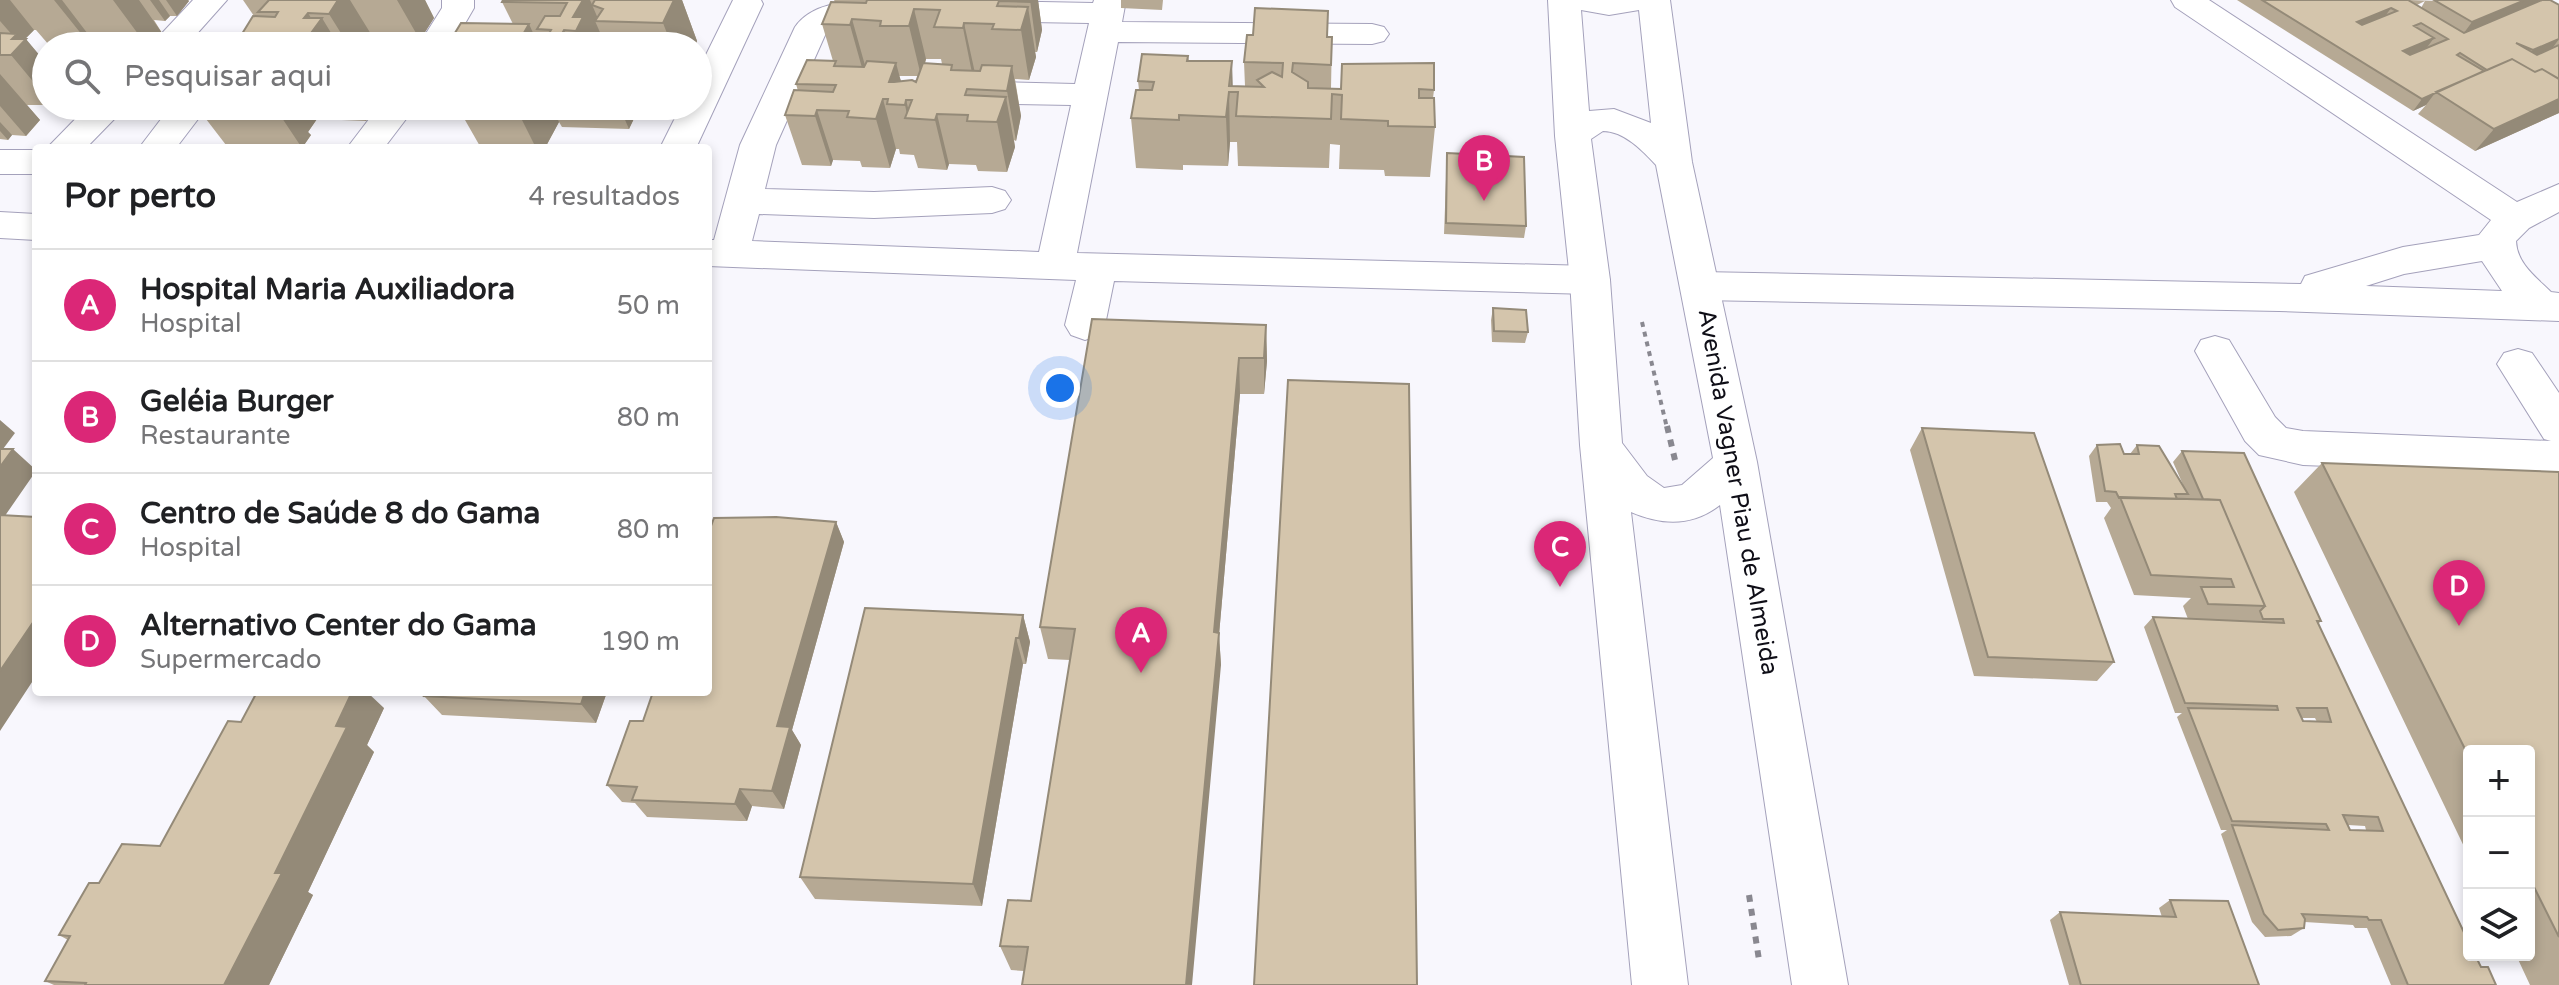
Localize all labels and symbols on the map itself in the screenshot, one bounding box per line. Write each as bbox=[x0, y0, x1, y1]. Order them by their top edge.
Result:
pin: B bbox=[1458, 135, 1510, 201]
street label: Avenida Vagner Piau de Almeida bbox=[1691, 307, 1785, 677]
your location bbox=[1040, 368, 1080, 408]
pin: C bbox=[1534, 521, 1586, 587]
pin: D bbox=[2433, 560, 2485, 626]
pin: A bbox=[1115, 607, 1167, 673]

